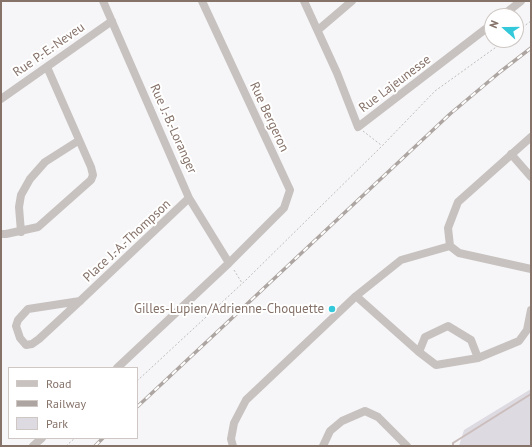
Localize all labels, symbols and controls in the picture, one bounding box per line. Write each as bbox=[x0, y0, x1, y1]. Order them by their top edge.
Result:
north arrow bbox=[484, 8, 524, 48]
text: N bbox=[486, 18, 502, 30]
street label: Rue P.-E.-Neveu bbox=[10, 20, 88, 80]
street label: Rue Lajeunesse bbox=[356, 52, 434, 116]
street label: Rue Bergeron bbox=[246, 80, 292, 154]
street label: Rue J.-B.-Loranger bbox=[146, 82, 200, 176]
street label: Place J.-A.-Thompson bbox=[80, 196, 174, 286]
place label: Gilles-Lupien/Adrienne-Choquette bbox=[134, 301, 324, 317]
marker: Gilles-Lupien/Adrienne-Choquette bbox=[327, 304, 337, 314]
legend bbox=[8, 367, 138, 439]
text: Road bbox=[46, 376, 71, 391]
text: Railway bbox=[46, 396, 86, 411]
text: Park bbox=[46, 416, 68, 431]

